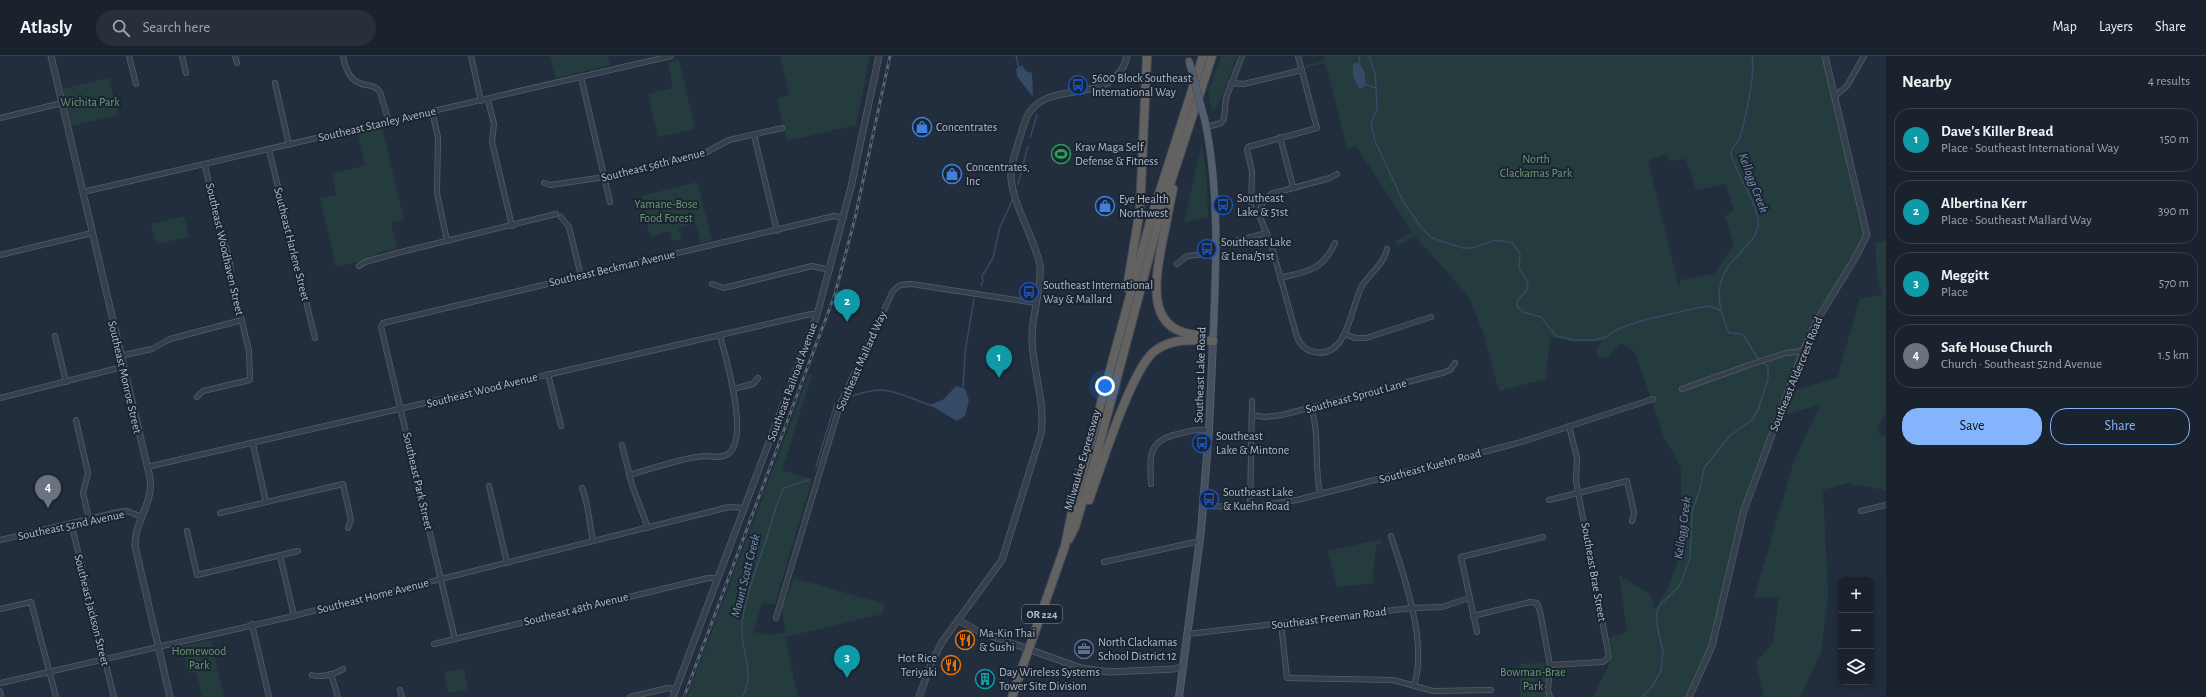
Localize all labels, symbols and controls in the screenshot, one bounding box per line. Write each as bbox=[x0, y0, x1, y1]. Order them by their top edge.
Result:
search box bbox=[96, 10, 376, 46]
icon: search bbox=[110, 17, 132, 39]
text: Atlasly bbox=[20, 18, 72, 37]
text: Search here bbox=[142, 20, 210, 35]
text: Map bbox=[2052, 20, 2077, 34]
text: Layers bbox=[2099, 20, 2133, 34]
text: Share bbox=[2155, 20, 2186, 34]
place label: 5600 Block Southeast International Way bbox=[1092, 72, 1192, 99]
text: Nearby bbox=[1902, 73, 1952, 90]
bus stop icon: 5600 Block Southeast International Way bbox=[1067, 74, 1089, 96]
text: 4 results bbox=[2148, 75, 2190, 88]
park label: Wichita Park bbox=[60, 96, 120, 108]
street label: Southeast Stanley Avenue bbox=[317, 105, 437, 144]
shop icon: Concentrates bbox=[911, 116, 933, 138]
place label: Concentrates bbox=[936, 121, 997, 133]
text: Dave's Killer Bread bbox=[1941, 124, 2053, 139]
text: 1 bbox=[1914, 133, 1918, 146]
text: 150 m bbox=[2160, 133, 2189, 146]
place label: Krav Maga Self Defense & Fitness bbox=[1075, 141, 1158, 167]
text: Place · Southeast International Way bbox=[1941, 142, 2119, 155]
sports icon: Krav Maga Self Defense & Fitness bbox=[1050, 143, 1072, 165]
street label: Southeast 56th Avenue bbox=[600, 146, 706, 184]
water label: Kellogg Creek bbox=[1736, 151, 1770, 215]
park label: North Clackamas Park bbox=[1500, 153, 1573, 179]
place label: Concentrates, Inc bbox=[966, 161, 1030, 187]
shop icon: Concentrates, Inc bbox=[941, 163, 963, 185]
street label: Southeast Woodhaven Street bbox=[204, 182, 246, 317]
street label: Southeast Harlene Street bbox=[272, 186, 312, 302]
place label: Southeast Lake & 51st bbox=[1237, 192, 1288, 218]
place label: Eye Health Northwest bbox=[1119, 193, 1169, 219]
bus stop icon: Southeast Lake & 51st bbox=[1212, 194, 1234, 216]
shop icon: Eye Health Northwest bbox=[1094, 195, 1116, 217]
text: Albertina Kerr bbox=[1941, 196, 2027, 211]
park label: Yamane-Bose Food Forest bbox=[634, 198, 698, 224]
text: 2 bbox=[1913, 205, 1919, 218]
text: 390 m bbox=[2158, 205, 2189, 218]
text: Place · Southeast Mallard Way bbox=[1941, 214, 2092, 227]
place label: Southeast Lake & Lena/51st bbox=[1221, 236, 1291, 262]
bus stop icon: Southeast Lake & Lena/51st bbox=[1196, 238, 1218, 260]
street label: Southeast Beckman Avenue bbox=[548, 248, 676, 288]
text: Meggitt bbox=[1941, 268, 1989, 283]
text: 3 bbox=[1913, 277, 1919, 290]
text: 570 m bbox=[2159, 277, 2189, 290]
place label: Southeast International Way & Mallard bbox=[1043, 279, 1153, 306]
bus stop icon: Southeast International Way & Mallard bbox=[1018, 281, 1040, 303]
text: Place bbox=[1941, 286, 1968, 299]
pin: 2 bbox=[834, 289, 860, 322]
street label: Southeast Mallard Way bbox=[834, 309, 889, 413]
street label: Southeast Aldercrest Road bbox=[1768, 315, 1824, 433]
street label: Southeast Monroe Street bbox=[106, 319, 144, 435]
street label: Southeast Railroad Avenue bbox=[765, 321, 819, 443]
street label: Southeast Lake Road bbox=[1192, 327, 1208, 423]
text: Safe House Church bbox=[1941, 340, 2052, 355]
pin: 1 bbox=[986, 345, 1012, 378]
text: 4 bbox=[1913, 349, 1919, 362]
text: 1.5 km bbox=[2158, 349, 2189, 362]
text: Church · Southeast 52nd Avenue bbox=[1941, 358, 2102, 371]
street label: Southeast Wood Avenue bbox=[425, 370, 539, 410]
your location bbox=[1095, 376, 1115, 396]
street label: Southeast Sprout Lane bbox=[1304, 377, 1408, 415]
street label: Milwaukie Expressway bbox=[1062, 408, 1103, 512]
button: Save bbox=[1902, 408, 2042, 445]
button: Share bbox=[2050, 408, 2190, 445]
place label: Southeast Lake & Mintone bbox=[1216, 430, 1289, 456]
street label: Southeast Park Street bbox=[401, 431, 435, 531]
bus stop icon: Southeast Lake & Mintone bbox=[1191, 432, 1213, 454]
street label: Southeast Kuehn Road bbox=[1378, 447, 1482, 485]
pin: 4 bbox=[35, 475, 61, 508]
place label: Southeast Lake & Kuehn Road bbox=[1223, 486, 1293, 512]
bus stop icon: Southeast Lake & Kuehn Road bbox=[1198, 488, 1220, 510]
water label: Kellogg Creek bbox=[1672, 496, 1694, 560]
street label: Southeast 52nd Avenue bbox=[17, 508, 125, 542]
street label: Southeast Brae Street bbox=[1579, 522, 1609, 623]
water label: Mount Scott Creek bbox=[729, 533, 763, 619]
street label: Southeast Jackson Street bbox=[72, 553, 112, 667]
street label: Southeast Home Avenue bbox=[316, 576, 430, 616]
map controls bbox=[1838, 577, 1874, 685]
button: + bbox=[1838, 577, 1874, 613]
street label: Southeast 48th Avenue bbox=[522, 590, 630, 628]
road number: OR 224 bbox=[1022, 605, 1062, 623]
street label: Southeast Freeman Road bbox=[1271, 605, 1387, 631]
button: − bbox=[1838, 613, 1874, 649]
place label: Ma-Kin Thai & Sushi bbox=[979, 627, 1035, 653]
restaurant icon: Ma-Kin Thai & Sushi bbox=[954, 629, 976, 651]
place label: North Clackamas School District 12 bbox=[1098, 636, 1177, 662]
office icon: North Clackamas School District 12 bbox=[1073, 638, 1095, 660]
park label: Homewood Park bbox=[172, 645, 226, 671]
pin: 3 bbox=[834, 645, 860, 678]
button: layers bbox=[1838, 649, 1874, 685]
place label: Hot Rice Teriyaki bbox=[898, 652, 937, 679]
restaurant icon: Hot Rice Teriyaki bbox=[940, 654, 962, 676]
place label: Day Wireless Systems Tower Site Division bbox=[999, 666, 1100, 692]
park label: Bowman-Brae Park bbox=[1500, 666, 1566, 692]
building icon: Day Wireless Systems Tower Site Division bbox=[974, 668, 996, 690]

